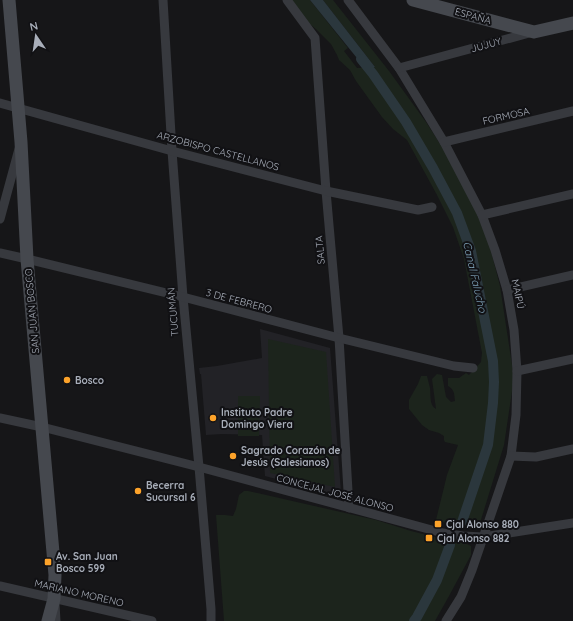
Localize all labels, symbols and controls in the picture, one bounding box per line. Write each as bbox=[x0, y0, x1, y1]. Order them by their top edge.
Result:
street label: ESPAÑA bbox=[453, 5, 493, 27]
north arrow bbox=[16, 16, 56, 56]
text: N bbox=[28, 19, 39, 34]
street label: JUJUY bbox=[469, 35, 503, 55]
street label: FORMOSA bbox=[481, 104, 531, 128]
street label: ARZOBISPO CASTELLANOS bbox=[155, 128, 281, 174]
street label: SALTA bbox=[312, 235, 328, 265]
water label: Canal Falucho bbox=[460, 240, 490, 315]
street label: SAN JUAN BOSCO bbox=[22, 268, 42, 354]
street label: MAIPÚ bbox=[508, 278, 528, 310]
street label: 3 DE FEBRERO bbox=[204, 286, 274, 316]
street label: TUCUMÁN bbox=[164, 287, 182, 337]
place label: Bosco bbox=[75, 374, 104, 387]
marker: Bosco bbox=[62, 375, 72, 385]
place label: Instituto Padre Domingo Viera bbox=[221, 406, 293, 431]
marker: Instituto Padre Domingo Viera bbox=[208, 413, 218, 423]
place label: Sagrado Corazón de Jesús (Salesianos) bbox=[241, 444, 341, 469]
marker: Sagrado Corazón de Jesús (Salesianos) bbox=[228, 451, 238, 461]
street label: CONCEJAL JOSÉ ALONSO bbox=[275, 471, 395, 515]
place label: Becerra Sucursal 6 bbox=[146, 479, 196, 504]
marker: Becerra Sucursal 6 bbox=[133, 486, 143, 496]
place label: Cjal Alonso 880 bbox=[446, 518, 519, 531]
marker: Cjal Alonso 880 bbox=[433, 519, 443, 529]
place label: Cjal Alonso 882 bbox=[437, 532, 510, 545]
marker: Cjal Alonso 882 bbox=[424, 533, 434, 543]
place label: Av. San Juan Bosco 599 bbox=[56, 550, 118, 575]
marker: Av. San Juan Bosco 599 bbox=[43, 557, 53, 567]
street label: MARIANO MORENO bbox=[33, 576, 125, 610]

